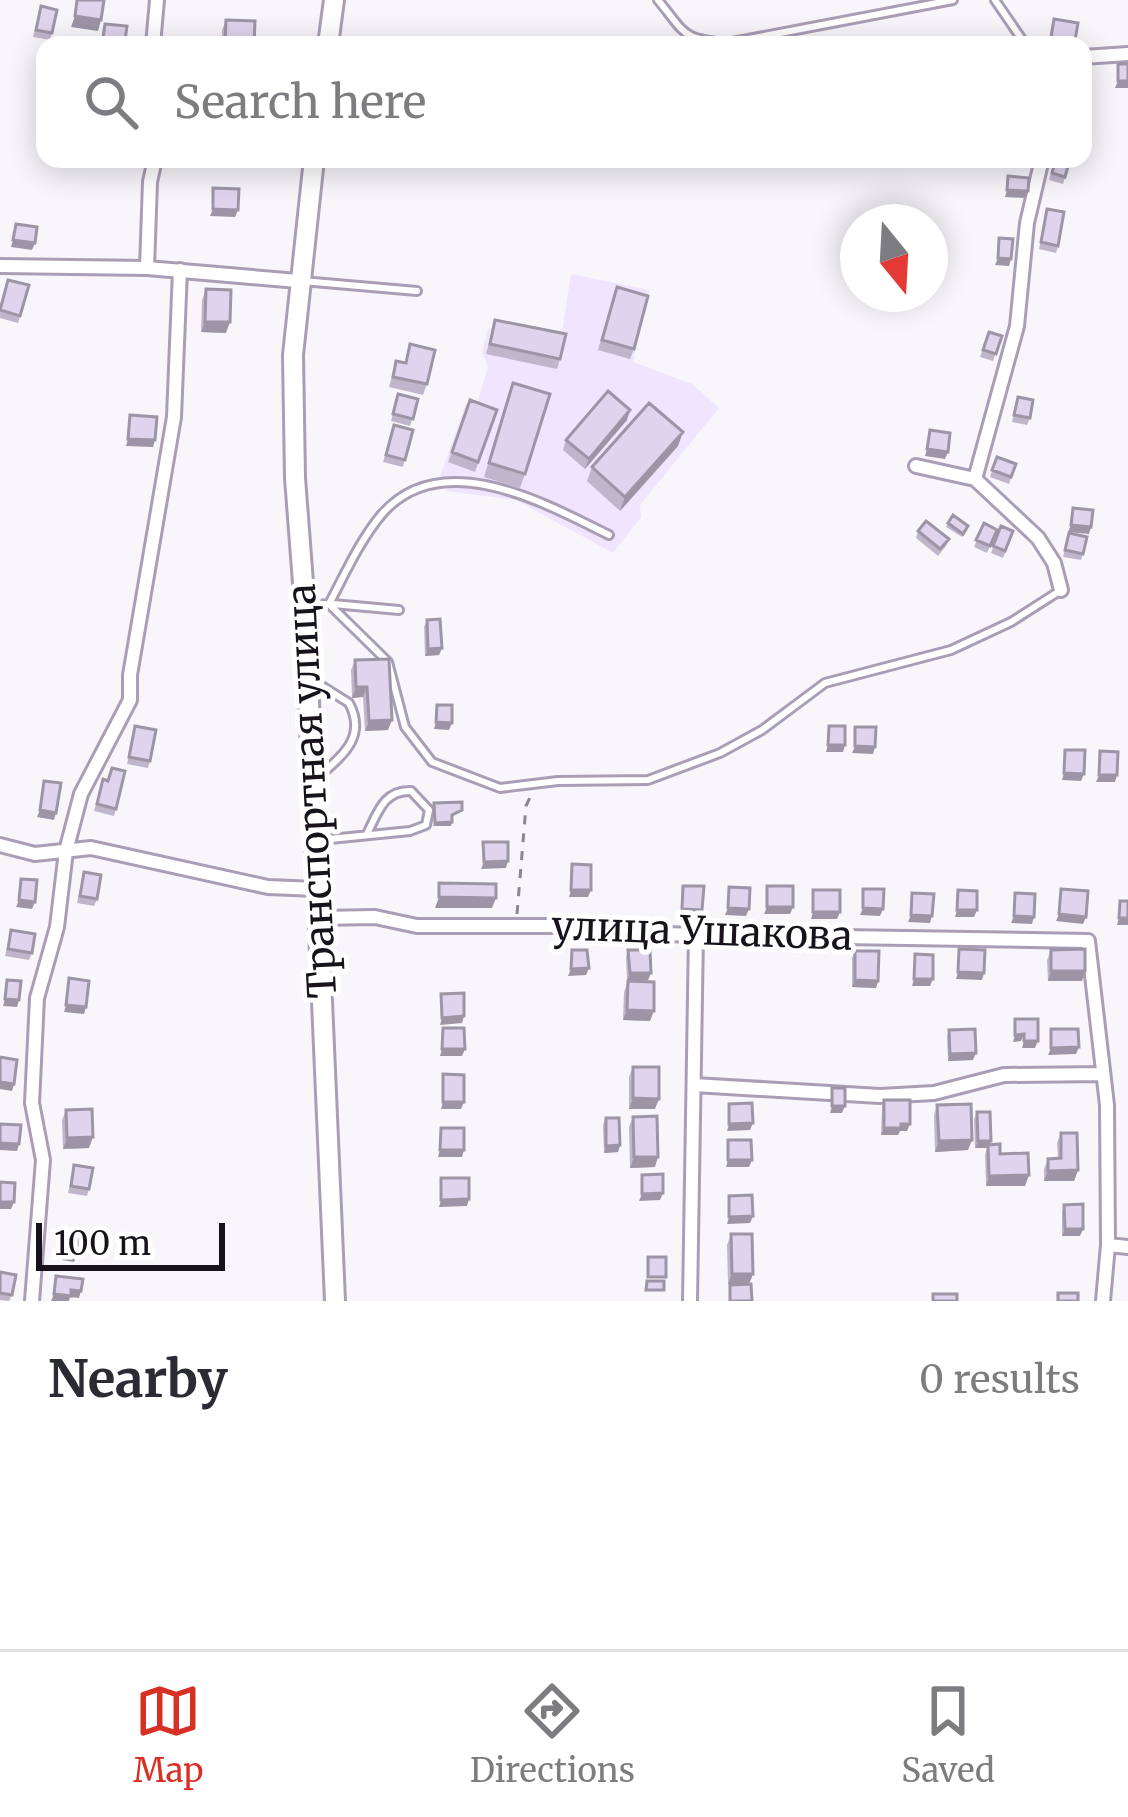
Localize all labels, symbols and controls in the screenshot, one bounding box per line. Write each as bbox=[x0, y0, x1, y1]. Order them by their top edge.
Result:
search box bbox=[36, 36, 1092, 168]
icon: search bbox=[78, 69, 144, 135]
text: Search here bbox=[174, 74, 426, 130]
north arrow bbox=[840, 204, 948, 312]
street label: Транспортная улица bbox=[277, 583, 347, 999]
street label: улица Ушакова bbox=[551, 901, 853, 961]
scale bar bbox=[36, 1217, 225, 1270]
text: 100 m bbox=[54, 1223, 151, 1264]
text: Nearby bbox=[48, 1347, 228, 1411]
text: 0 results bbox=[919, 1355, 1080, 1404]
tab: Map bbox=[133, 1678, 204, 1791]
tab: Directions bbox=[470, 1678, 635, 1791]
tab: Saved bbox=[901, 1678, 995, 1791]

